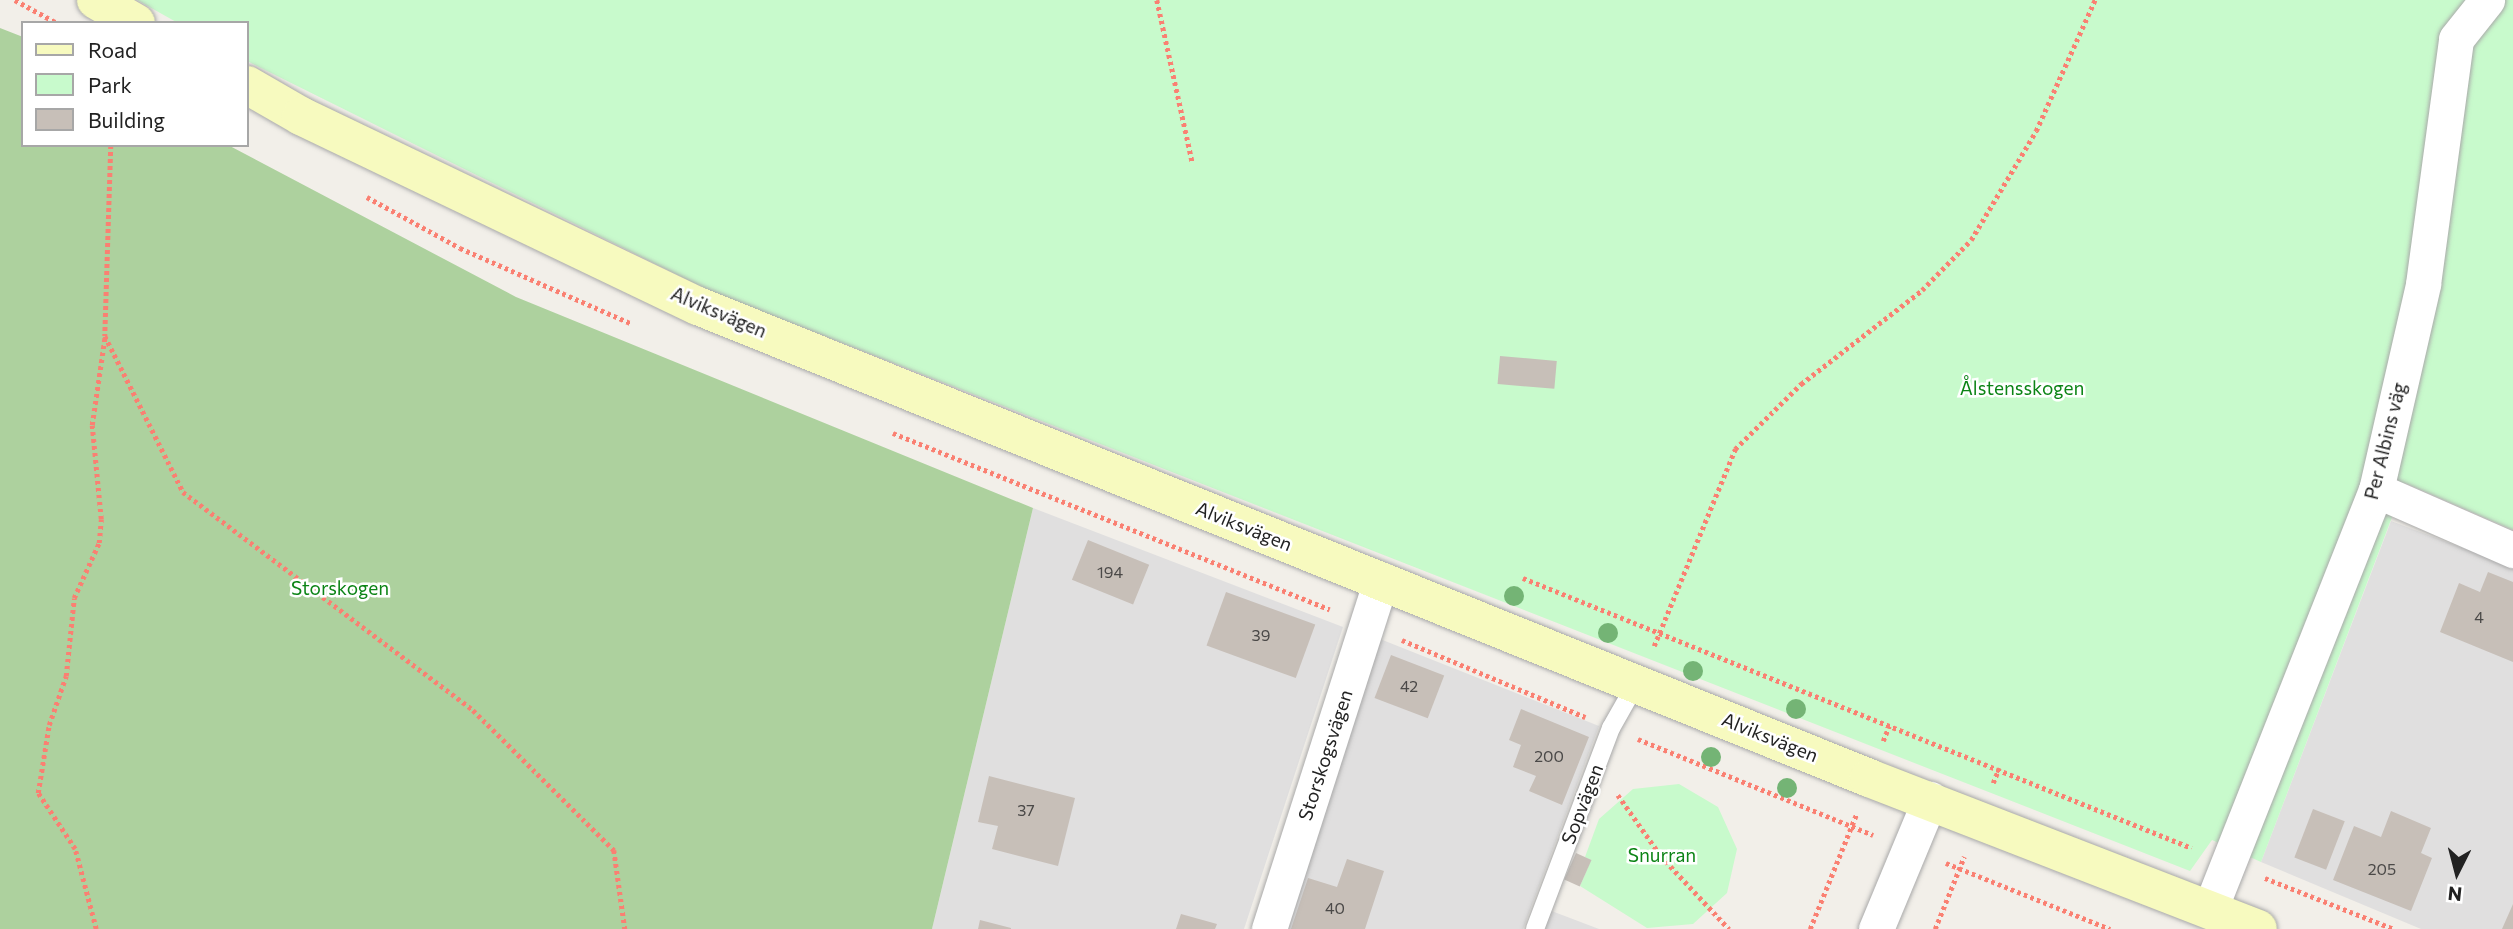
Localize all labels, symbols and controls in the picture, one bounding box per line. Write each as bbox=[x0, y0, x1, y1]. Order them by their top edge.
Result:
legend bbox=[21, 21, 248, 147]
text: Road bbox=[88, 37, 137, 62]
text: Park bbox=[88, 72, 132, 97]
text: Building bbox=[88, 107, 165, 132]
street label: Alviksvägen bbox=[668, 282, 770, 342]
park label: Ålstensskogen bbox=[1960, 377, 2084, 399]
street label: Per Albins väg bbox=[2359, 380, 2411, 502]
street label: Alviksvägen bbox=[1193, 496, 1295, 556]
house number: 194 bbox=[1097, 562, 1123, 582]
park label: Storskogen bbox=[291, 577, 389, 599]
house number: 4 bbox=[2474, 607, 2484, 627]
house number: 39 bbox=[1252, 625, 1270, 645]
house number: 42 bbox=[1400, 676, 1418, 696]
street label: Storskogsvägen bbox=[1293, 687, 1357, 823]
street label: Alviksvägen bbox=[1719, 707, 1821, 767]
house number: 200 bbox=[1534, 746, 1564, 766]
street label: Sopvägen bbox=[1556, 761, 1608, 847]
house number: 37 bbox=[1017, 800, 1035, 820]
north arrow bbox=[2422, 838, 2492, 908]
park label: Snurran bbox=[1628, 844, 1696, 866]
house number: 205 bbox=[2368, 859, 2396, 879]
text: N bbox=[2446, 882, 2463, 907]
house number: 40 bbox=[1325, 898, 1345, 918]

